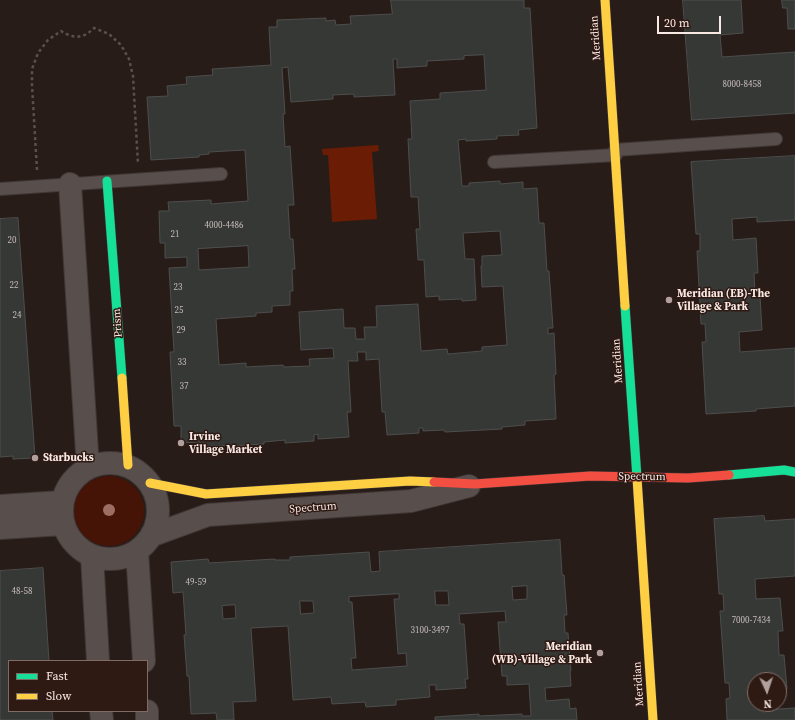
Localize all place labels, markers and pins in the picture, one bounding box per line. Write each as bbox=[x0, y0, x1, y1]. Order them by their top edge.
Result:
place label: Meridian (EB)-The Village & Park bbox=[677, 287, 770, 313]
marker: Meridian (EB)-The Village & Park bbox=[664, 295, 674, 305]
place label: Irvine Village Market bbox=[189, 430, 262, 456]
marker: Irvine Village Market bbox=[176, 438, 186, 448]
place label: Starbucks bbox=[43, 451, 94, 465]
marker: Starbucks bbox=[30, 453, 40, 463]
place label: Meridian (WB)-Village & Park bbox=[492, 640, 592, 666]
marker: Meridian (WB)-Village & Park bbox=[595, 648, 605, 658]

